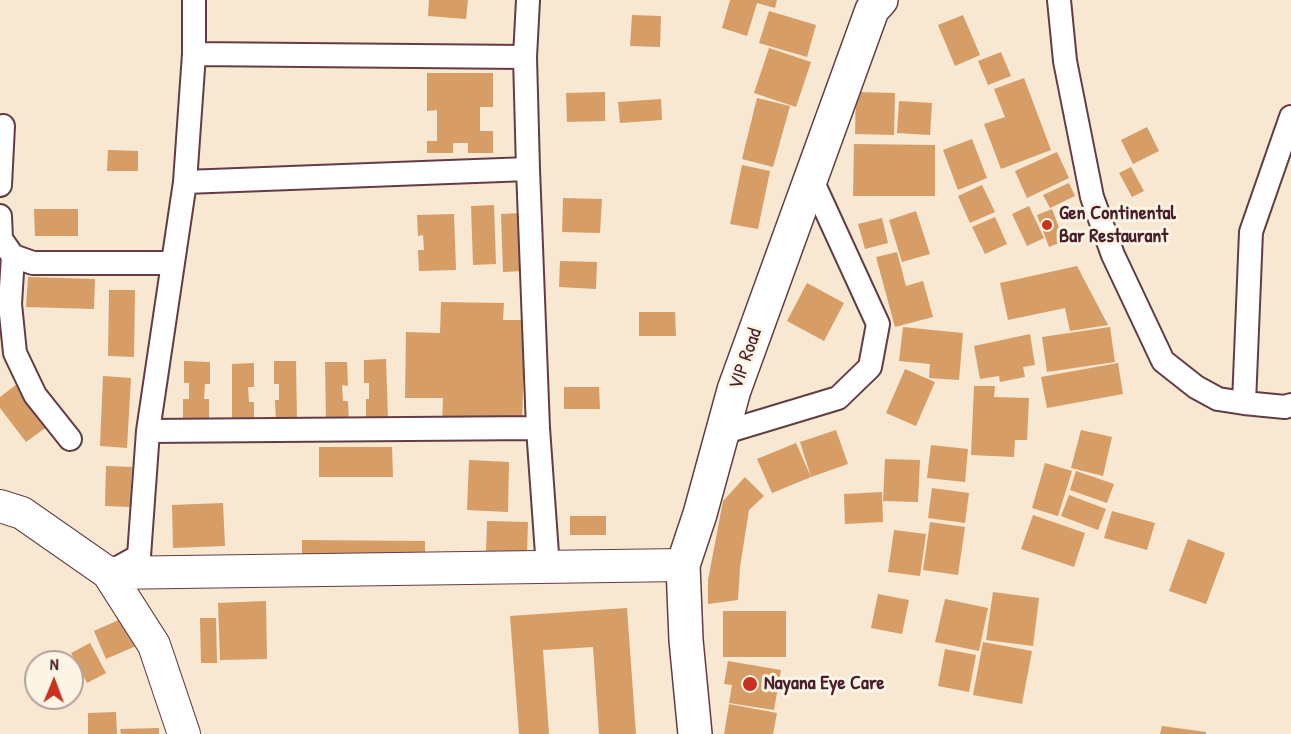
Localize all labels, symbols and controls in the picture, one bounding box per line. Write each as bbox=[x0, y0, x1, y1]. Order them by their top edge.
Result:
place label: Gen Continental Bar Restaurant bbox=[1059, 202, 1176, 249]
marker: Gen Continental Bar Restaurant bbox=[1040, 218, 1054, 232]
street label: VIP Road bbox=[724, 325, 768, 393]
north arrow bbox=[24, 650, 84, 710]
text: N bbox=[50, 653, 59, 675]
place label: Nayana Eye Care bbox=[764, 672, 885, 696]
marker: Nayana Eye Care bbox=[741, 675, 759, 693]

